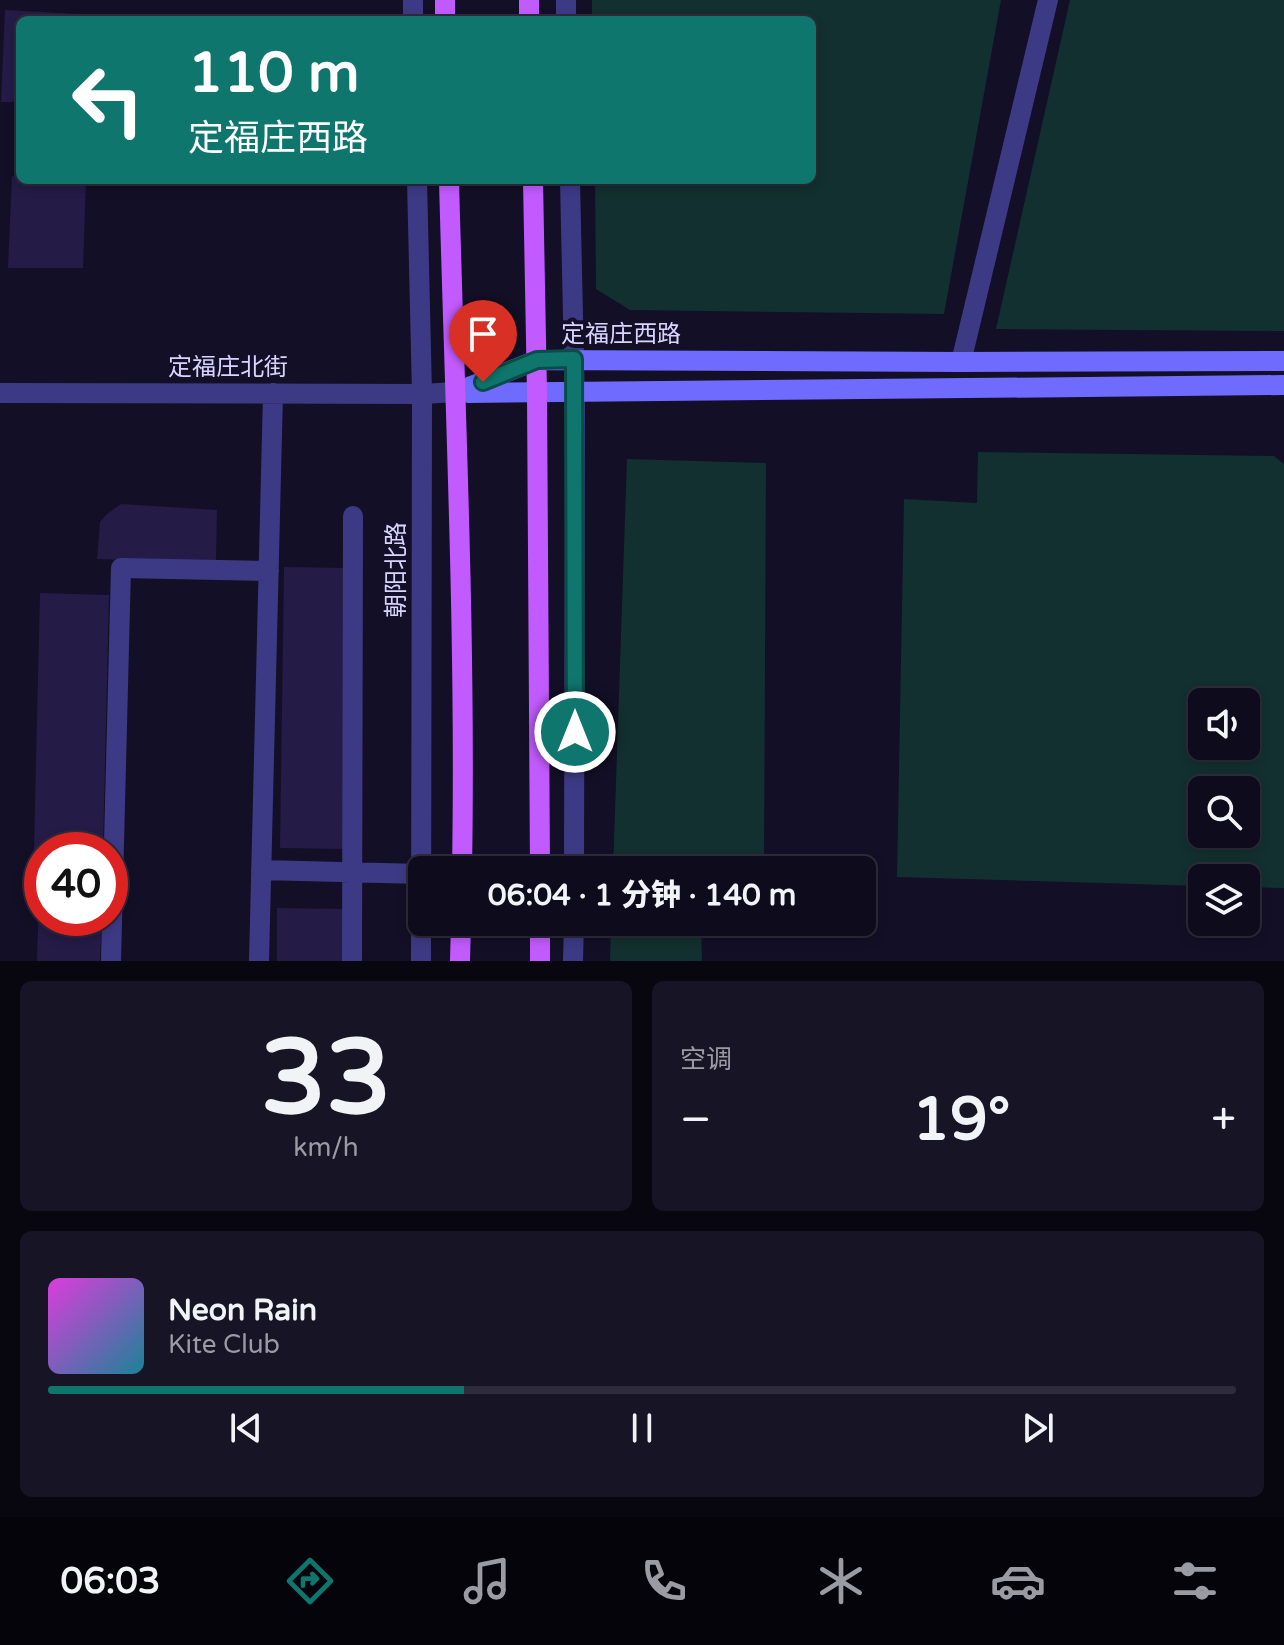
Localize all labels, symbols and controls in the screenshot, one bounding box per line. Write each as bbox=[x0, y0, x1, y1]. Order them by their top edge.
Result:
text: 110 m bbox=[188, 40, 359, 107]
icon: left bbox=[56, 48, 160, 152]
text: 定福庄西路 bbox=[188, 117, 368, 160]
pin bbox=[449, 300, 517, 382]
icon: arrive bbox=[461, 312, 505, 356]
street label: 定福庄西路 bbox=[561, 320, 681, 349]
street label: 定福庄北街 bbox=[168, 353, 288, 382]
street label: 朝阳北路 bbox=[382, 522, 411, 618]
map controls bbox=[1188, 688, 1260, 936]
button: sound bbox=[1188, 688, 1260, 760]
position arrow bbox=[533, 690, 617, 774]
button: search bbox=[1188, 776, 1260, 848]
speed limit sign: 40 bbox=[24, 832, 128, 936]
button: layers bbox=[1188, 864, 1260, 936]
text: 06:04 · 1 分钟 · 140 m bbox=[488, 877, 796, 914]
text: 33 bbox=[261, 1017, 391, 1142]
text: 空调 bbox=[680, 1044, 732, 1075]
text: 19° bbox=[912, 1084, 1010, 1156]
text: − bbox=[680, 1094, 711, 1147]
text: + bbox=[1211, 1094, 1236, 1147]
text: km/h bbox=[293, 1132, 359, 1163]
text: Neon Rain bbox=[168, 1292, 317, 1329]
text: Kite Club bbox=[168, 1329, 280, 1360]
icon: previous bbox=[224, 1406, 268, 1450]
icon: pause bbox=[620, 1406, 664, 1450]
icon: next bbox=[1016, 1406, 1060, 1450]
icon: directions bbox=[282, 1553, 338, 1609]
icon: music bbox=[459, 1553, 515, 1609]
icon: phone bbox=[636, 1553, 692, 1609]
icon: climate bbox=[813, 1553, 869, 1609]
icon: car bbox=[990, 1553, 1046, 1609]
icon: filters bbox=[1167, 1553, 1223, 1609]
text: 06:03 bbox=[61, 1560, 160, 1603]

